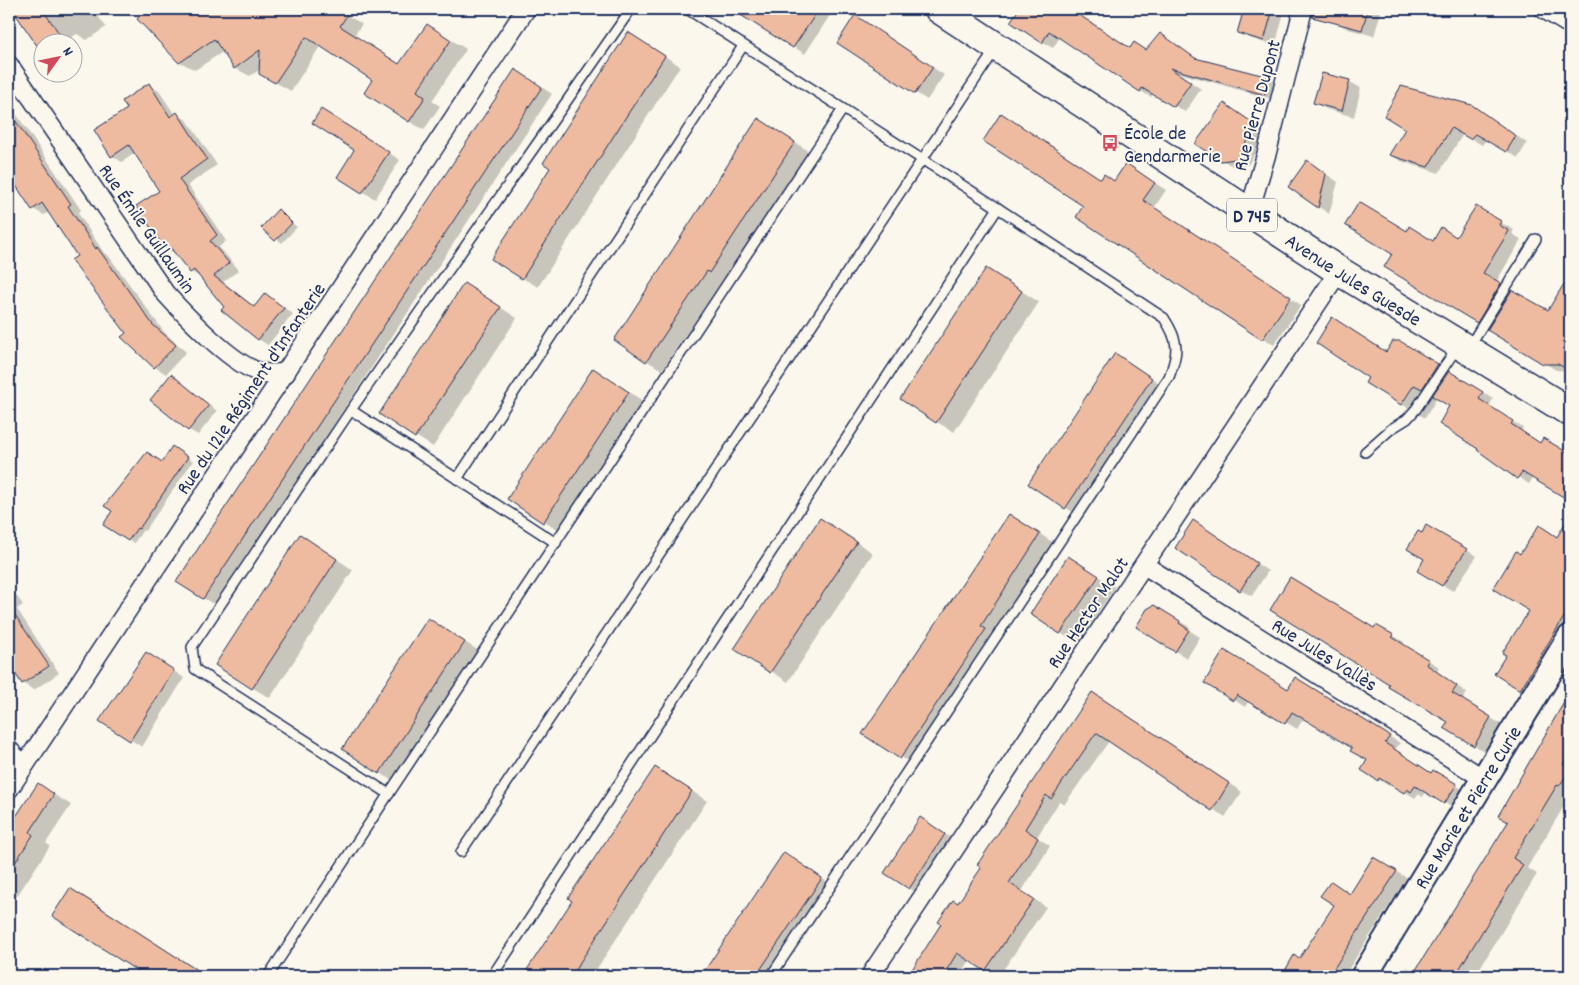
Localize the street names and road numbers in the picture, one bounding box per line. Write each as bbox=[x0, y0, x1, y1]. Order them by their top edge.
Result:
street label: Rue Pierre Dupont bbox=[1228, 37, 1290, 175]
street label: Rue Émile Guillaumin bbox=[90, 159, 201, 300]
road number: D 745 bbox=[1227, 198, 1277, 232]
street label: Avenue Jules Guesde bbox=[1279, 228, 1426, 335]
street label: Rue du 121e Régiment d'Infanterie bbox=[171, 278, 334, 501]
street label: Rue Hector Malot bbox=[1042, 552, 1137, 675]
street label: Rue Jules Vallès bbox=[1265, 613, 1382, 700]
street label: Rue Marie et Pierre Curie bbox=[1409, 721, 1530, 895]

